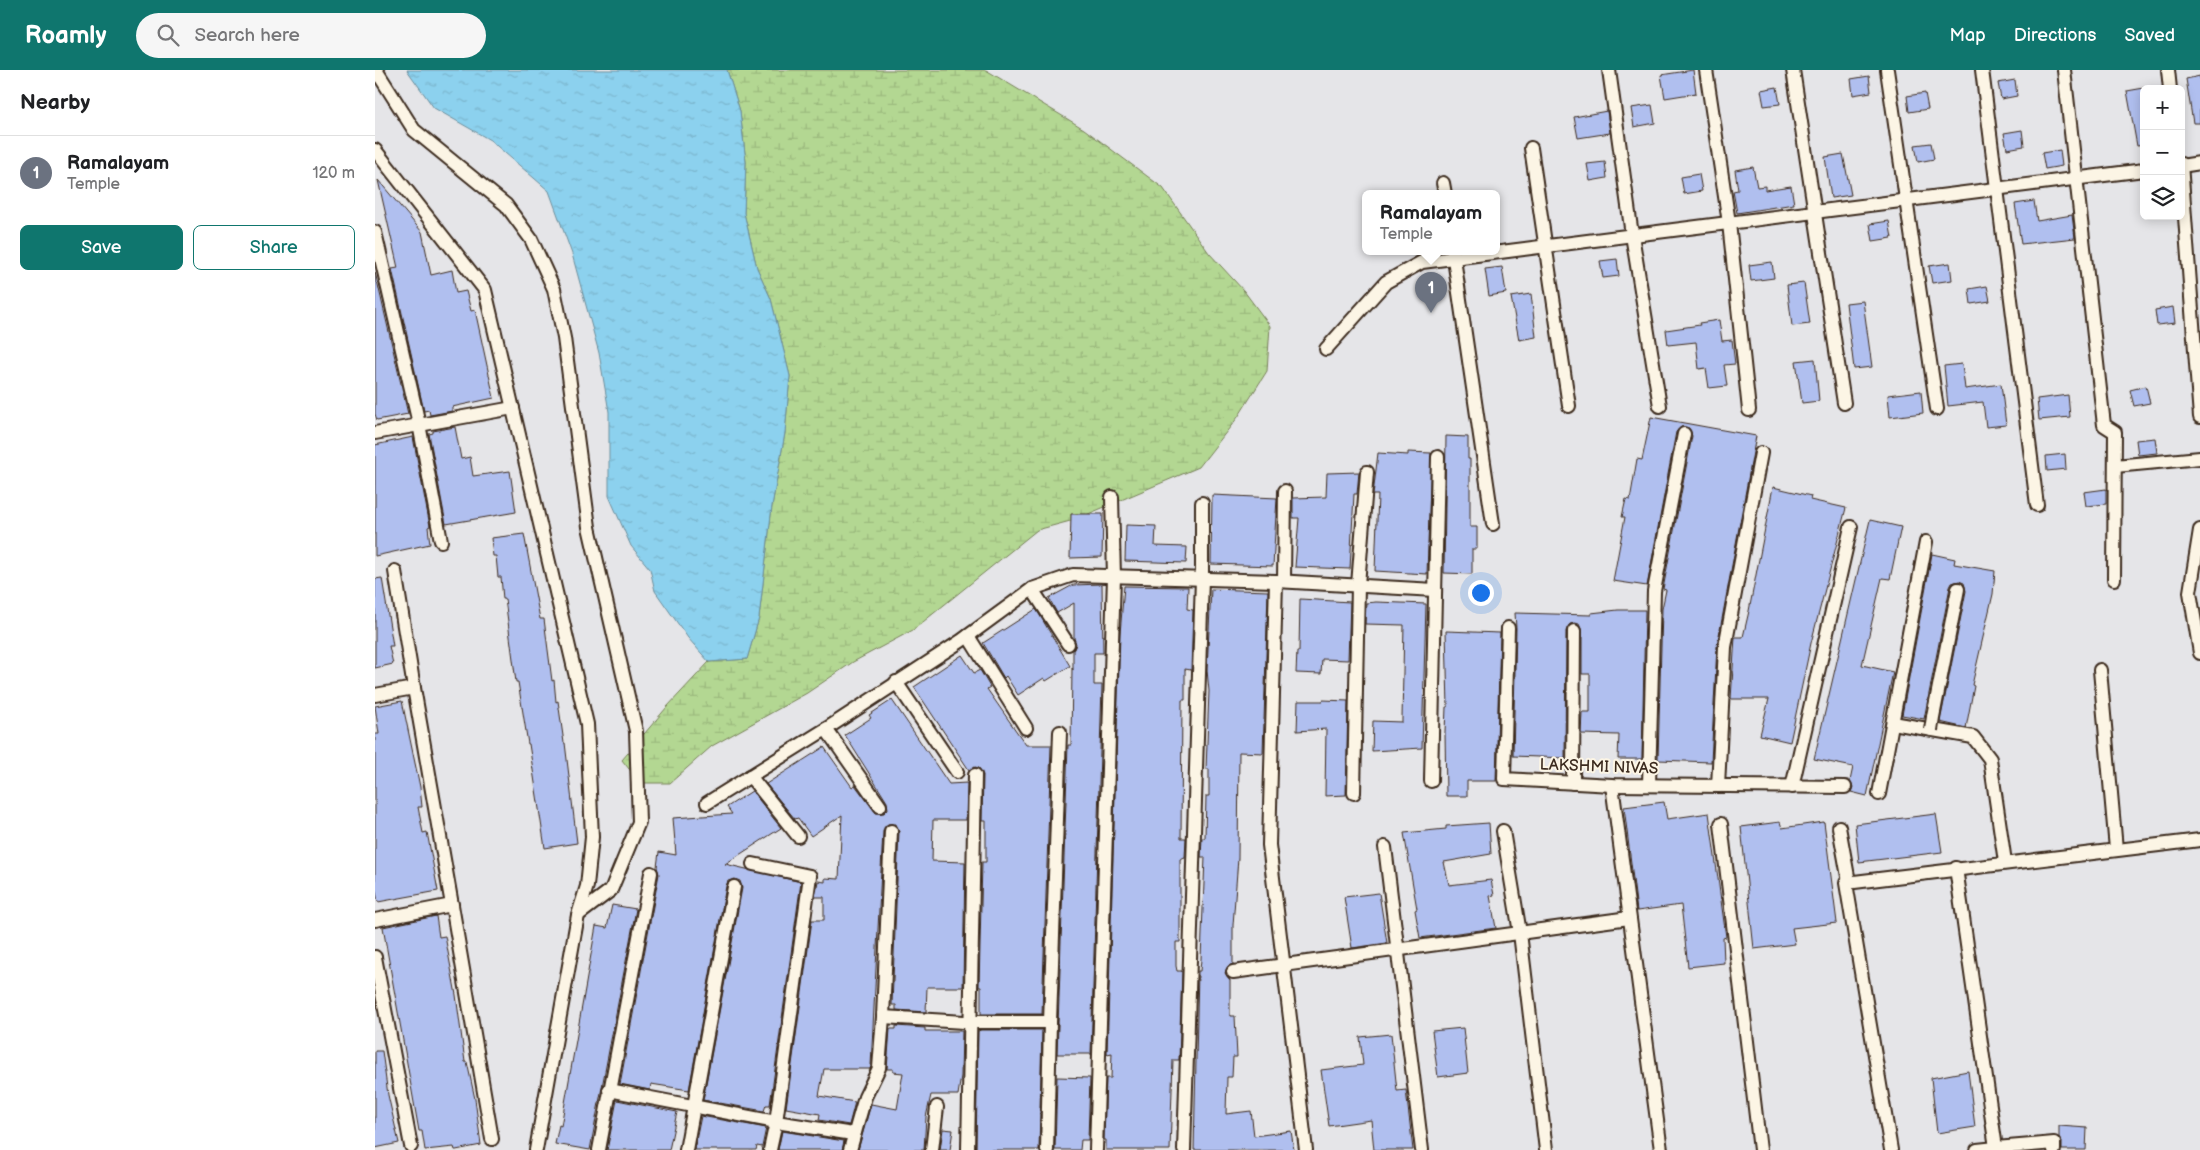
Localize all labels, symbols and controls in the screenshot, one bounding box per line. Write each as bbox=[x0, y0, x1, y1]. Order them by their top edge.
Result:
search box bbox=[136, 13, 486, 58]
text: Roamly bbox=[25, 21, 106, 50]
icon: search bbox=[154, 21, 182, 49]
text: Search here bbox=[194, 24, 300, 47]
text: Map bbox=[1950, 25, 1986, 46]
text: Directions bbox=[2014, 25, 2096, 46]
text: Saved bbox=[2124, 25, 2175, 46]
map controls bbox=[2140, 85, 2185, 220]
button: + bbox=[2140, 85, 2185, 130]
text: Nearby bbox=[20, 90, 90, 115]
button: − bbox=[2140, 130, 2185, 175]
text: Ramalayam bbox=[67, 152, 169, 175]
text: 1 bbox=[33, 164, 39, 183]
text: 120 m bbox=[312, 164, 355, 183]
text: Temple bbox=[67, 175, 120, 194]
button: layers bbox=[2140, 175, 2185, 220]
popup bbox=[1362, 190, 1500, 255]
text: Ramalayam bbox=[1380, 202, 1482, 225]
button: Save bbox=[20, 225, 183, 270]
button: Share bbox=[193, 225, 355, 270]
text: Temple bbox=[1380, 225, 1433, 244]
pin: 1 bbox=[1415, 272, 1447, 313]
your location bbox=[1468, 580, 1494, 606]
street label: LAKSHMI NIVAS bbox=[1539, 755, 1659, 779]

